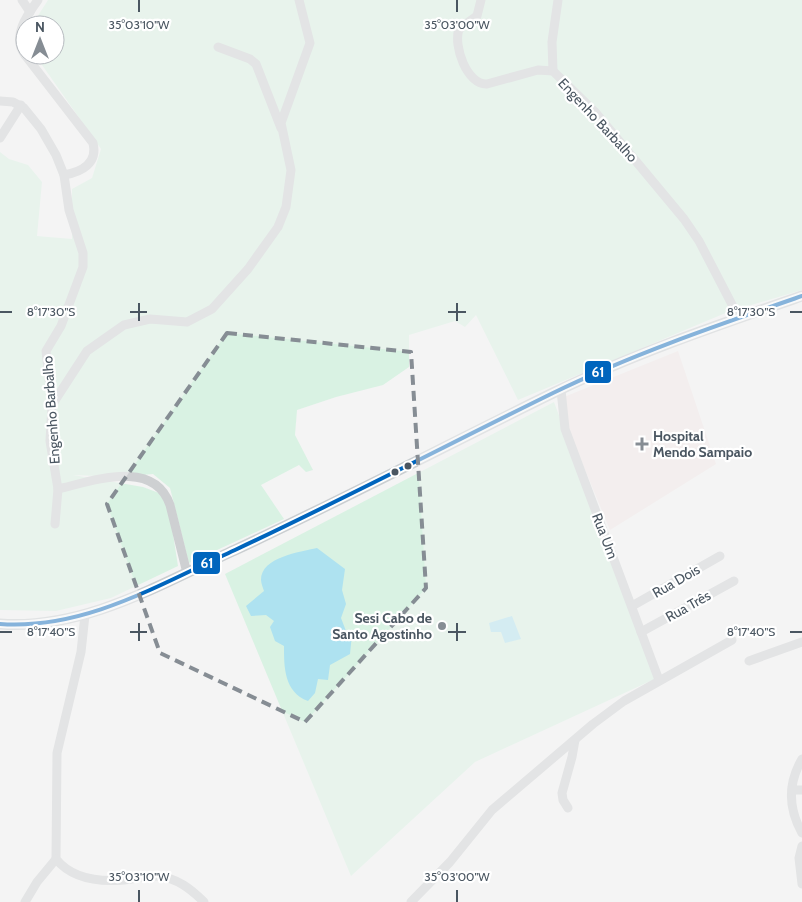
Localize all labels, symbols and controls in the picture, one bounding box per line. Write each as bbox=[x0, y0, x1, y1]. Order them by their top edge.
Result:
north arrow bbox=[15, 15, 65, 65]
text: 35°03'10"W bbox=[109, 17, 170, 32]
text: 35°03'00"W bbox=[424, 17, 490, 32]
text: N bbox=[35, 18, 45, 36]
street label: Engenho Barbalho bbox=[554, 74, 642, 166]
text: 8°17'30"S bbox=[27, 304, 75, 319]
text: 8°17'30"S bbox=[727, 304, 775, 319]
street label: Engenho Barbalho bbox=[38, 355, 64, 465]
line badge: 61 bbox=[584, 360, 612, 384]
text: 61 bbox=[591, 363, 605, 381]
place label: Hospital Mendo Sampaio bbox=[653, 427, 752, 461]
marker: Hospital Mendo Sampaio bbox=[635, 437, 649, 451]
unlabelled marker bbox=[403, 461, 413, 471]
unlabelled marker bbox=[390, 467, 400, 477]
street label: Rua Um bbox=[588, 511, 622, 561]
line badge: 61 bbox=[192, 551, 221, 575]
text: 61 bbox=[200, 554, 214, 572]
street label: Rua Dois bbox=[649, 560, 703, 602]
street label: Rua Três bbox=[662, 586, 714, 626]
place label: Sesi Cabo de Santo Agostinho bbox=[332, 609, 432, 643]
marker: Sesi Cabo de Santo Agostinho bbox=[436, 620, 448, 632]
text: 8°17'40"S bbox=[27, 624, 75, 639]
text: 8°17'40"S bbox=[727, 624, 775, 639]
text: 35°03'10"W bbox=[109, 869, 170, 884]
text: 35°03'00"W bbox=[424, 869, 490, 884]

